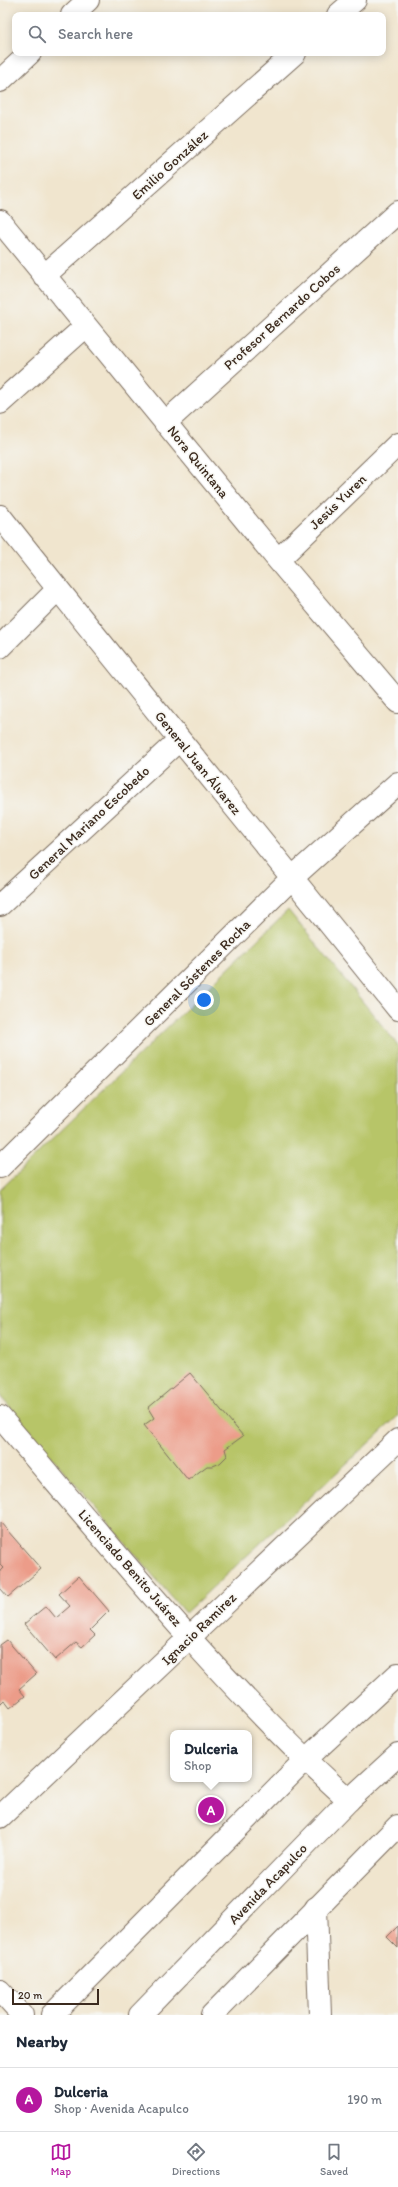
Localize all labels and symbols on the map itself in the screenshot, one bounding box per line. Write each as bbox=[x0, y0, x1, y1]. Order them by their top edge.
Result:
street label: Emilio González bbox=[128, 126, 212, 204]
street label: Profesor Bernardo Cobos bbox=[220, 260, 344, 374]
street label: Nora Quintana bbox=[164, 422, 233, 502]
street label: Jesús Yuren bbox=[306, 471, 370, 533]
street label: General Juan Álvarez bbox=[151, 708, 245, 819]
street label: General Mariano Escobedo bbox=[25, 762, 153, 884]
street label: General Sóstenes Rocha bbox=[140, 915, 255, 1030]
your location bbox=[194, 990, 214, 1010]
street label: Licenciado Benito Juárez bbox=[74, 1506, 186, 1631]
street label: Ignacio Ramirez bbox=[158, 1589, 240, 1669]
pin: A bbox=[198, 1795, 224, 1825]
street label: Avenida Acapulco bbox=[225, 1840, 311, 1928]
scale bar bbox=[12, 1987, 99, 2006]

